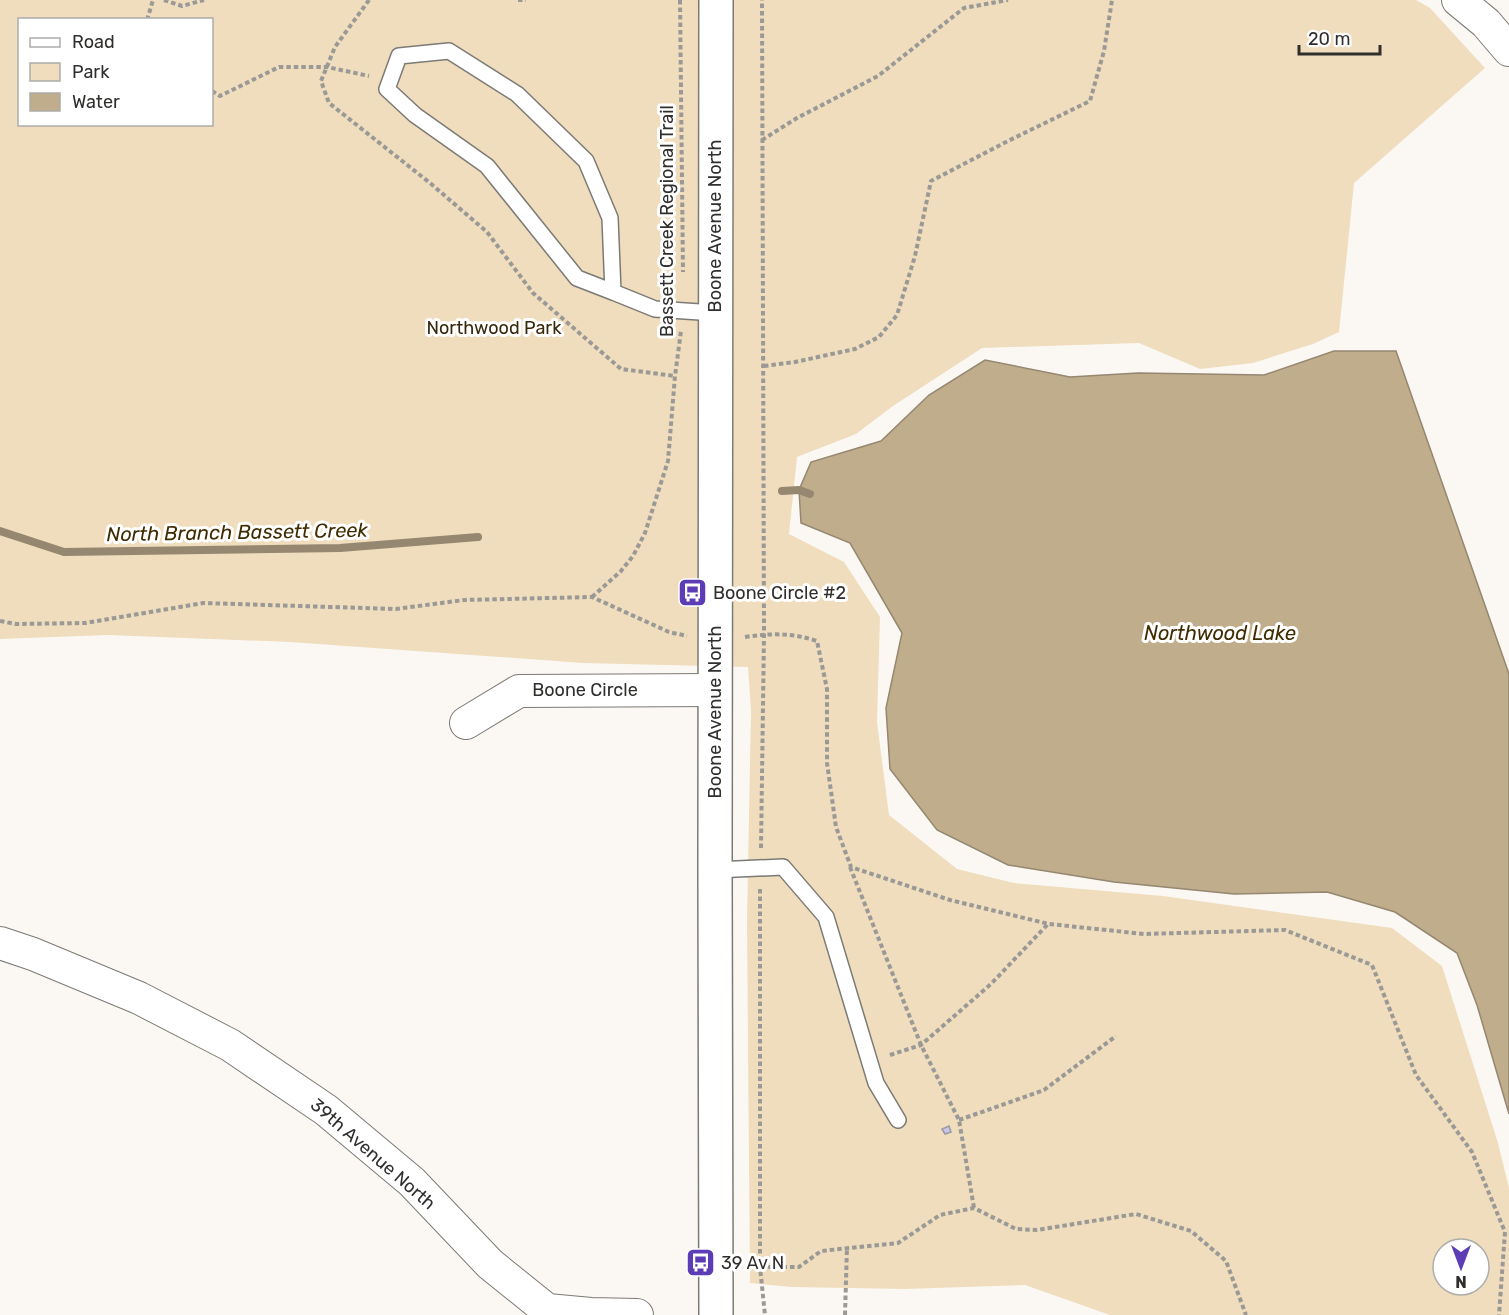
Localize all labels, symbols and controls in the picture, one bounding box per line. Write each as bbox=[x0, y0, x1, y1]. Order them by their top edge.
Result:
legend bbox=[18, 18, 213, 126]
scale bar bbox=[1299, 18, 1380, 56]
text: 20 m bbox=[1308, 28, 1350, 50]
text: Road bbox=[72, 31, 115, 53]
text: Park bbox=[72, 61, 110, 83]
text: Water bbox=[72, 91, 120, 113]
street label: Bassett Creek Regional Trail bbox=[656, 105, 678, 337]
street label: Boone Avenue North bbox=[704, 140, 726, 312]
park label: Northwood Park bbox=[427, 317, 562, 339]
water label: North Branch Bassett Creek bbox=[106, 518, 369, 546]
bus stop icon: Boone Circle #2 bbox=[676, 577, 708, 609]
place label: Boone Circle #2 bbox=[713, 582, 846, 604]
water label: Northwood Lake bbox=[1144, 621, 1296, 645]
street label: Boone Avenue North bbox=[704, 626, 726, 798]
street label: Boone Circle bbox=[532, 679, 638, 701]
street label: 39th Avenue North bbox=[306, 1094, 440, 1214]
north arrow bbox=[1431, 1237, 1491, 1297]
bus stop icon: 39 Av N bbox=[684, 1247, 716, 1279]
place label: 39 Av N bbox=[721, 1252, 784, 1274]
text: N bbox=[1455, 1272, 1467, 1291]

